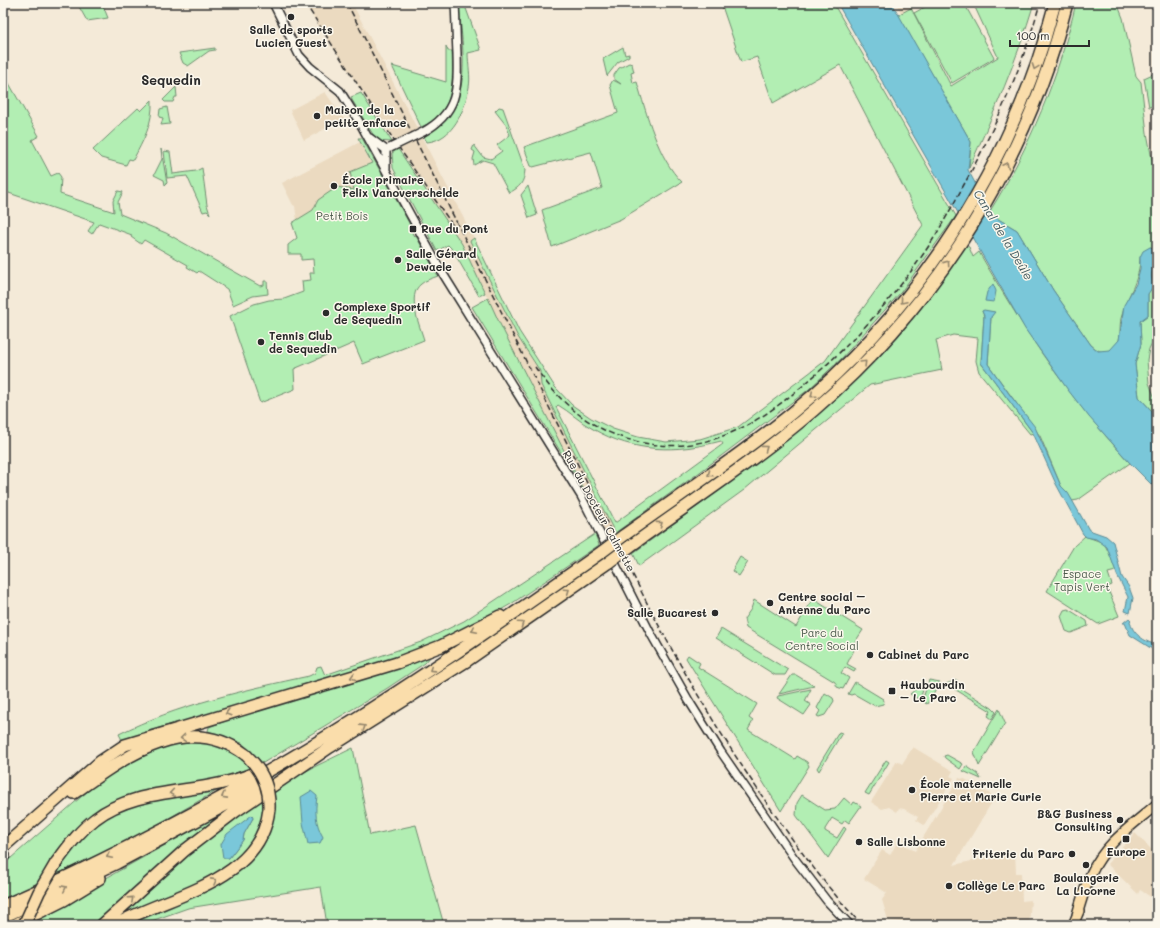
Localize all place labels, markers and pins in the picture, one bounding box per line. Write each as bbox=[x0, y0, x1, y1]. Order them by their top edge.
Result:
marker: Salle de sports Lucien Guest bbox=[286, 12, 296, 22]
place label: Salle de sports Lucien Guest bbox=[250, 22, 333, 50]
place label: Maison de la petite enfance bbox=[325, 102, 407, 130]
marker: Maison de la petite enfance bbox=[312, 111, 322, 121]
place label: École primaire Felix Vanoverschelde bbox=[342, 172, 459, 200]
marker: École primaire Felix Vanoverschelde bbox=[329, 181, 339, 191]
place label: Rue du Pont bbox=[421, 221, 488, 236]
marker: Rue du Pont bbox=[408, 224, 418, 234]
place label: Salle Gérard Dewaele bbox=[406, 246, 476, 274]
marker: Salle Gérard Dewaele bbox=[393, 255, 403, 265]
place label: Complexe Sportif de Sequedin bbox=[334, 299, 430, 327]
marker: Complexe Sportif de Sequedin bbox=[321, 308, 331, 318]
place label: Tennis Club de Sequedin bbox=[269, 328, 337, 356]
marker: Tennis Club de Sequedin bbox=[256, 337, 266, 347]
place label: Centre social – Antenne du Parc bbox=[778, 589, 871, 617]
marker: Centre social – Antenne du Parc bbox=[765, 598, 775, 608]
place label: Salle Bucarest bbox=[627, 605, 707, 620]
marker: Salle Bucarest bbox=[710, 608, 720, 618]
place label: Cabinet du Parc bbox=[878, 647, 970, 662]
marker: Cabinet du Parc bbox=[865, 650, 875, 660]
place label: Haubourdin – Le Parc bbox=[900, 677, 965, 705]
marker: Haubourdin – Le Parc bbox=[887, 686, 897, 696]
place label: École maternelle Pierre et Marie Curie bbox=[920, 776, 1042, 804]
marker: École maternelle Pierre et Marie Curie bbox=[907, 785, 917, 795]
place label: B&G Business Consulting bbox=[1037, 806, 1112, 834]
marker: B&G Business Consulting bbox=[1115, 815, 1125, 825]
place label: Salle Lisbonne bbox=[867, 834, 946, 849]
marker: Europe bbox=[1121, 834, 1131, 844]
marker: Salle Lisbonne bbox=[854, 837, 864, 847]
place label: Europe bbox=[1106, 844, 1146, 859]
place label: Friterie du Parc bbox=[972, 846, 1064, 861]
marker: Friterie du Parc bbox=[1067, 849, 1077, 859]
marker: Boulangerie La Licorne bbox=[1081, 860, 1091, 870]
place label: Boulangerie La Licorne bbox=[1053, 870, 1119, 898]
place label: Collège Le Parc bbox=[957, 878, 1046, 893]
marker: Collège Le Parc bbox=[944, 881, 954, 891]

